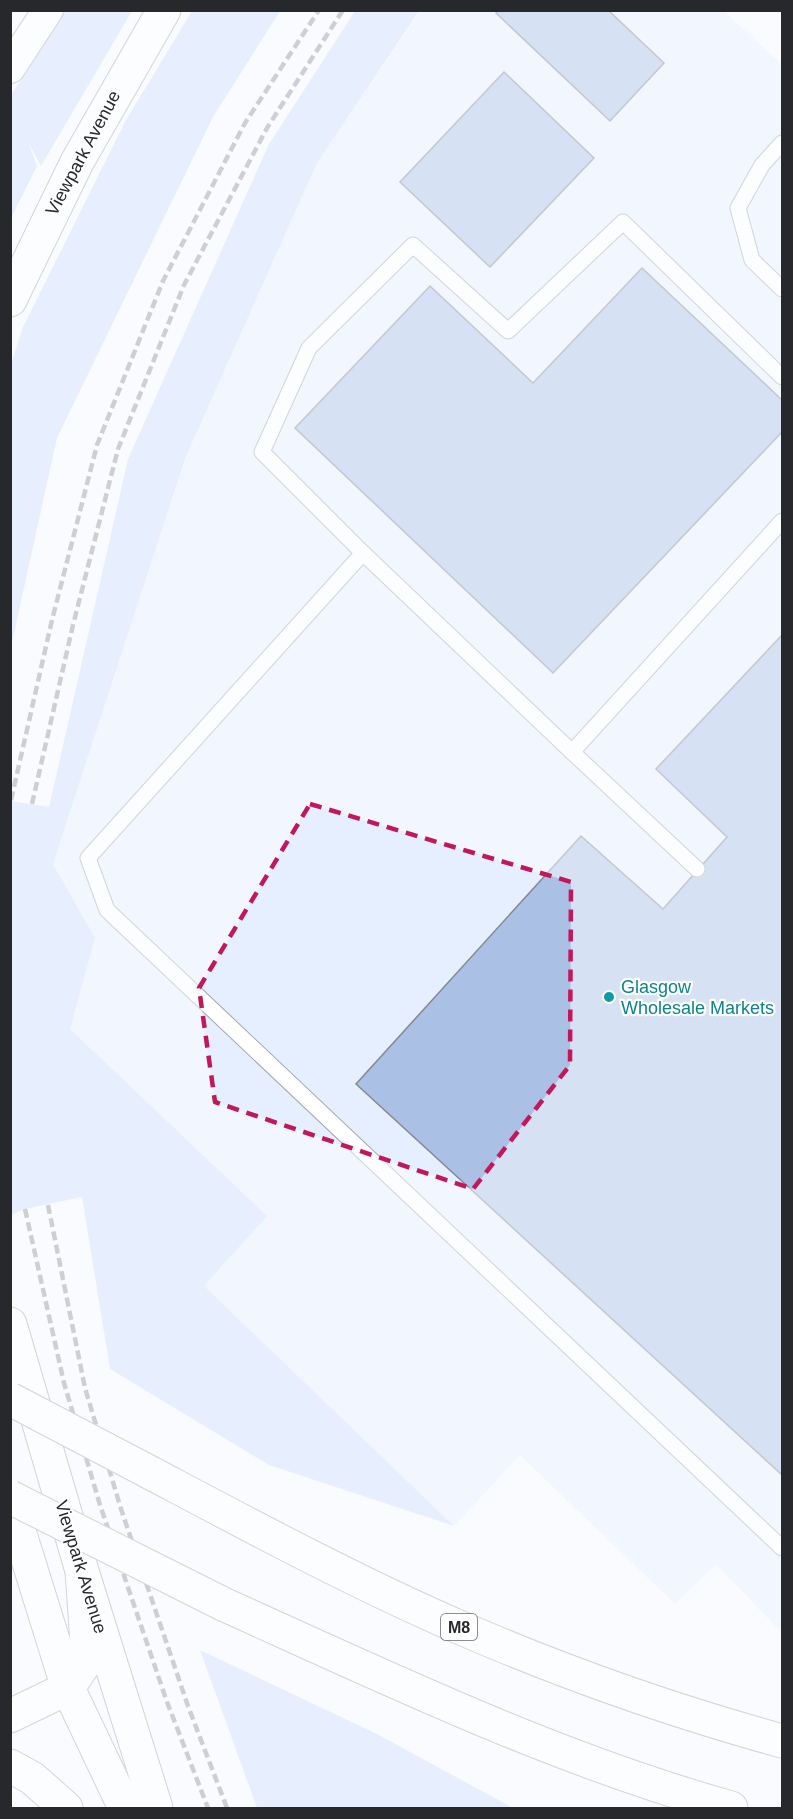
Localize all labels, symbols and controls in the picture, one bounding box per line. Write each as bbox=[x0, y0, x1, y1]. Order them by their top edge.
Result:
street label: Viewpark Avenue bbox=[42, 87, 124, 219]
place label: Glasgow Wholesale Markets bbox=[621, 977, 774, 1018]
marker: Glasgow Wholesale Markets bbox=[602, 990, 616, 1004]
street label: Viewpark Avenue bbox=[51, 1498, 111, 1636]
road number: M8 bbox=[441, 1614, 477, 1640]

